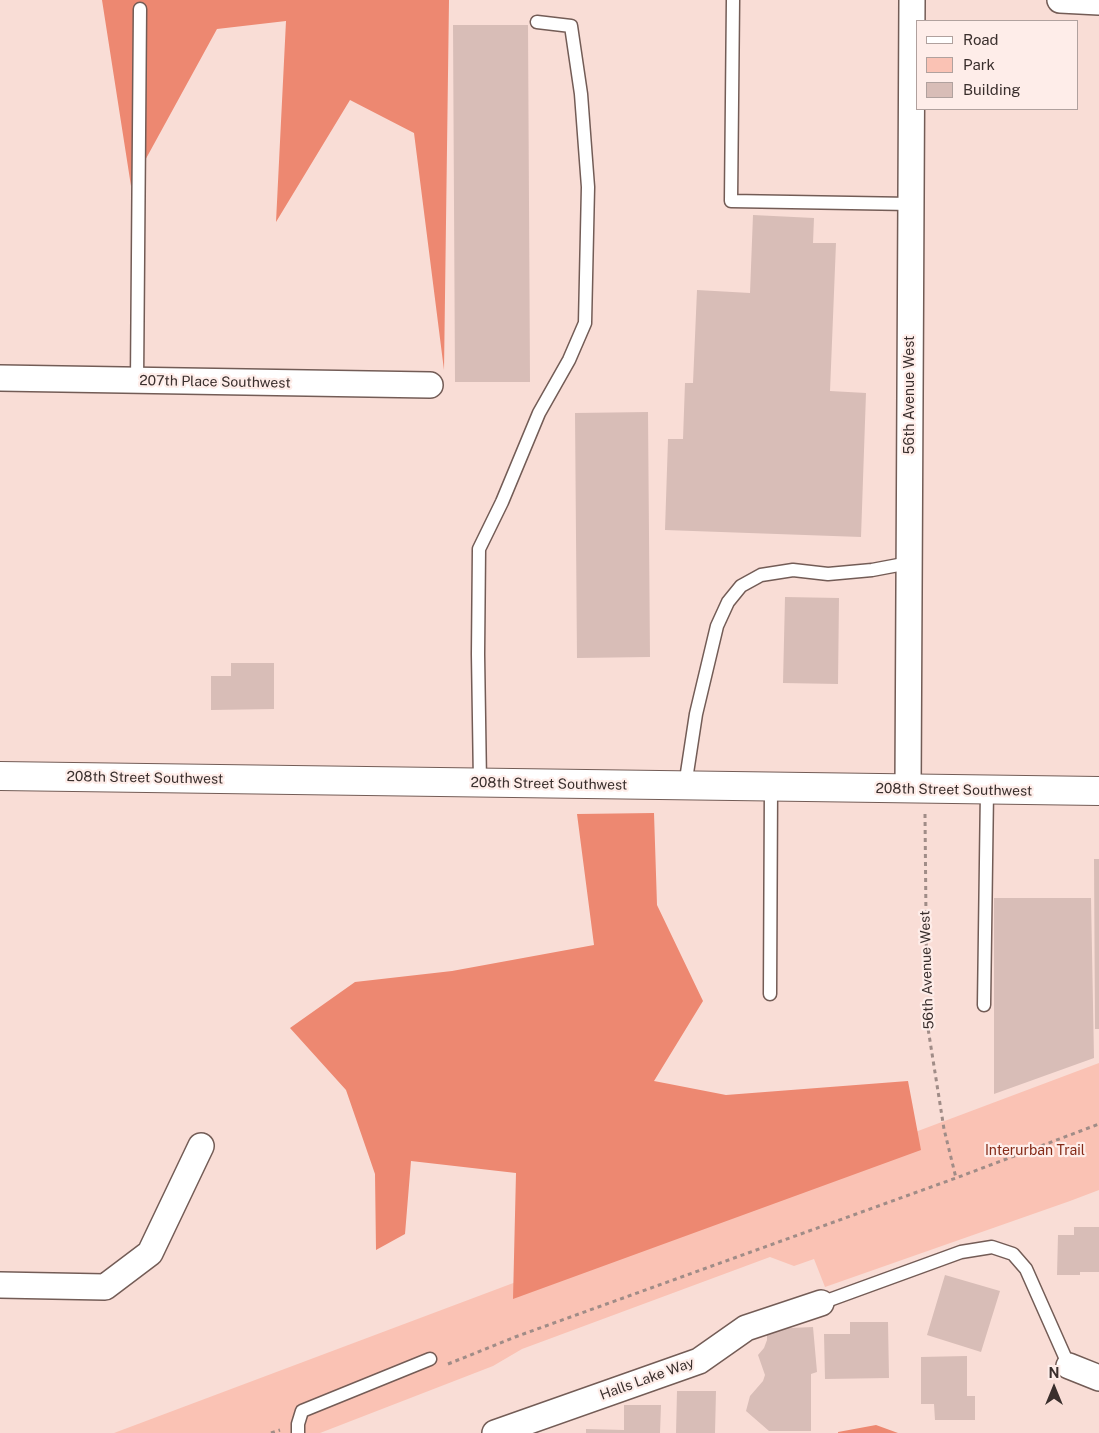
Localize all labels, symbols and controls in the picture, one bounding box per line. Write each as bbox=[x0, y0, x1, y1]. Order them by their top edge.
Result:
legend bbox=[916, 20, 1079, 110]
text: Road bbox=[963, 31, 999, 48]
text: Park bbox=[963, 56, 995, 73]
text: Building bbox=[963, 81, 1021, 98]
street label: 56th Avenue West bbox=[902, 335, 918, 455]
street label: 207th Place Southwest bbox=[139, 372, 291, 392]
street label: 208th Street Southwest bbox=[66, 768, 224, 788]
street label: 208th Street Southwest bbox=[470, 774, 628, 794]
street label: 208th Street Southwest bbox=[875, 780, 1033, 800]
street label: 56th Avenue West bbox=[917, 910, 937, 1030]
park label: Interurban Trail bbox=[985, 1143, 1085, 1159]
street label: Halls Lake Way bbox=[598, 1354, 696, 1404]
north arrow bbox=[1029, 1363, 1079, 1413]
text: N bbox=[1049, 1365, 1059, 1381]

